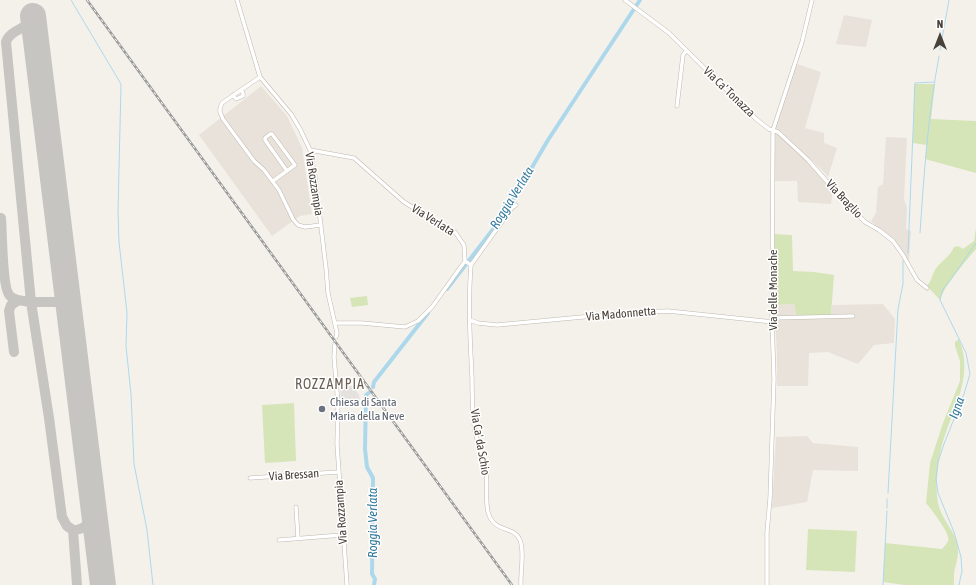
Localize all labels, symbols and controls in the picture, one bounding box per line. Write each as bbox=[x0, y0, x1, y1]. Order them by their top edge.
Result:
north arrow bbox=[920, 16, 960, 56]
text: N bbox=[937, 18, 943, 30]
street label: Via Ca' Tonazza bbox=[700, 64, 758, 120]
street label: Via Rozzampia bbox=[302, 151, 326, 217]
water label: Roggia Verlata bbox=[487, 164, 537, 232]
street label: Via Braglio bbox=[823, 177, 865, 221]
street label: Via Verlata bbox=[409, 201, 457, 239]
street label: Via delle Monache bbox=[766, 249, 780, 331]
street label: Via Madonnetta bbox=[585, 304, 657, 324]
district label: ROZZAMPIA bbox=[295, 377, 365, 393]
place label: Chiesa di Santa Maria della Neve bbox=[330, 395, 405, 423]
water label: Igna bbox=[946, 395, 968, 421]
marker: Chiesa di Santa Maria della Neve bbox=[317, 404, 327, 414]
street label: Via Ca' da Schio bbox=[467, 408, 493, 476]
street label: Via Bressan bbox=[268, 466, 320, 484]
street label: Via Rozzampia bbox=[332, 479, 350, 545]
water label: Roggia Verlata bbox=[365, 488, 381, 558]

